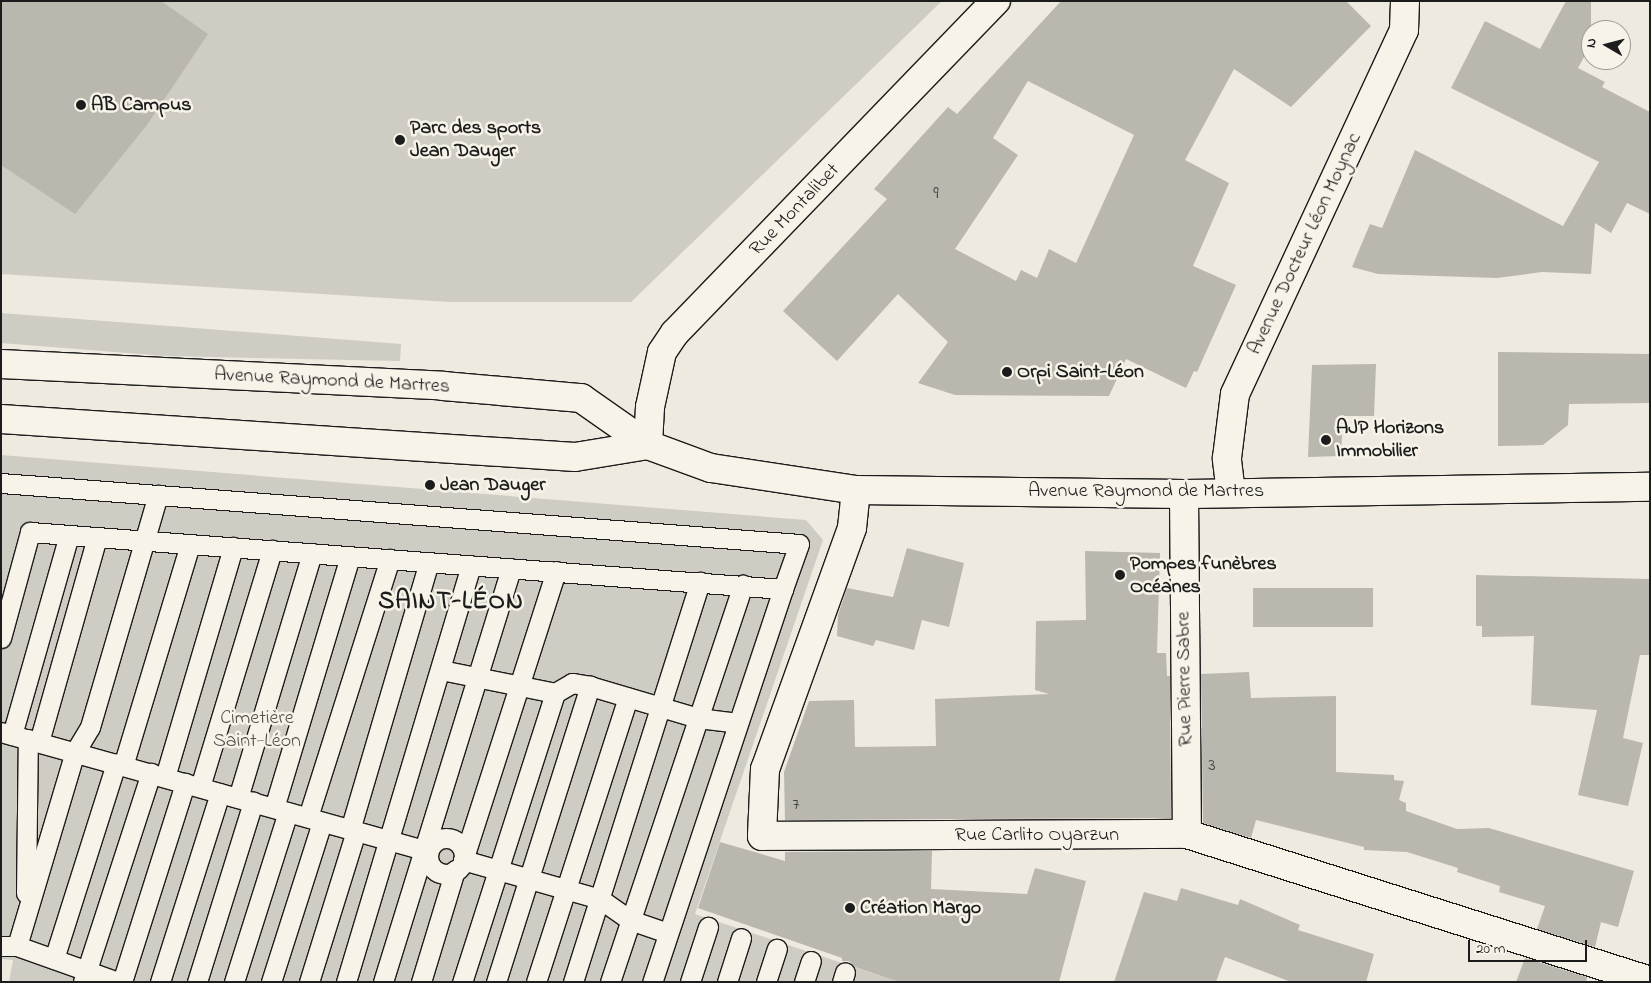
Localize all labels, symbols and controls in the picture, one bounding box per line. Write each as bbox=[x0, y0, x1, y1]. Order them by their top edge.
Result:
north arrow bbox=[1581, 20, 1631, 70]
text: N bbox=[1581, 37, 1603, 49]
place label: AB Campus bbox=[91, 93, 192, 117]
marker: AB Campus bbox=[75, 99, 87, 111]
place label: Parc des sports Jean Dauger bbox=[410, 116, 541, 163]
street label: Avenue Docteur Léon Moynac bbox=[1243, 129, 1367, 359]
marker: Parc des sports Jean Dauger bbox=[394, 134, 406, 146]
street label: Rue Montalibet bbox=[745, 159, 845, 261]
house number: 9 bbox=[933, 183, 939, 205]
place label: Orpi Saint-Léon bbox=[1017, 360, 1144, 384]
street label: Avenue Raymond de Martres bbox=[213, 363, 451, 399]
marker: Orpi Saint-Léon bbox=[1001, 366, 1013, 378]
place label: AJP Horizons Immobilier bbox=[1336, 416, 1444, 463]
marker: AJP Horizons Immobilier bbox=[1320, 434, 1332, 446]
place label: Jean Dauger bbox=[440, 473, 545, 497]
marker: Jean Dauger bbox=[424, 479, 436, 491]
street label: Avenue Raymond de Martres bbox=[1028, 479, 1264, 503]
place label: Pompes funèbres Océanes bbox=[1130, 552, 1277, 599]
marker: Pompes funèbres Océanes bbox=[1114, 569, 1126, 581]
district label: SAINT-LÉON bbox=[377, 587, 525, 617]
street label: Rue Pierre Sabre bbox=[1172, 611, 1198, 747]
park label: Cimetière Saint-Léon bbox=[213, 706, 301, 753]
house number: 3 bbox=[1208, 755, 1216, 777]
house number: 7 bbox=[792, 794, 800, 816]
street label: Rue Carlito Oyarzun bbox=[955, 823, 1119, 847]
place label: Création Margo bbox=[860, 896, 981, 920]
marker: Création Margo bbox=[844, 902, 856, 914]
scale bar bbox=[1471, 930, 1590, 962]
text: 20 m bbox=[1476, 938, 1505, 960]

